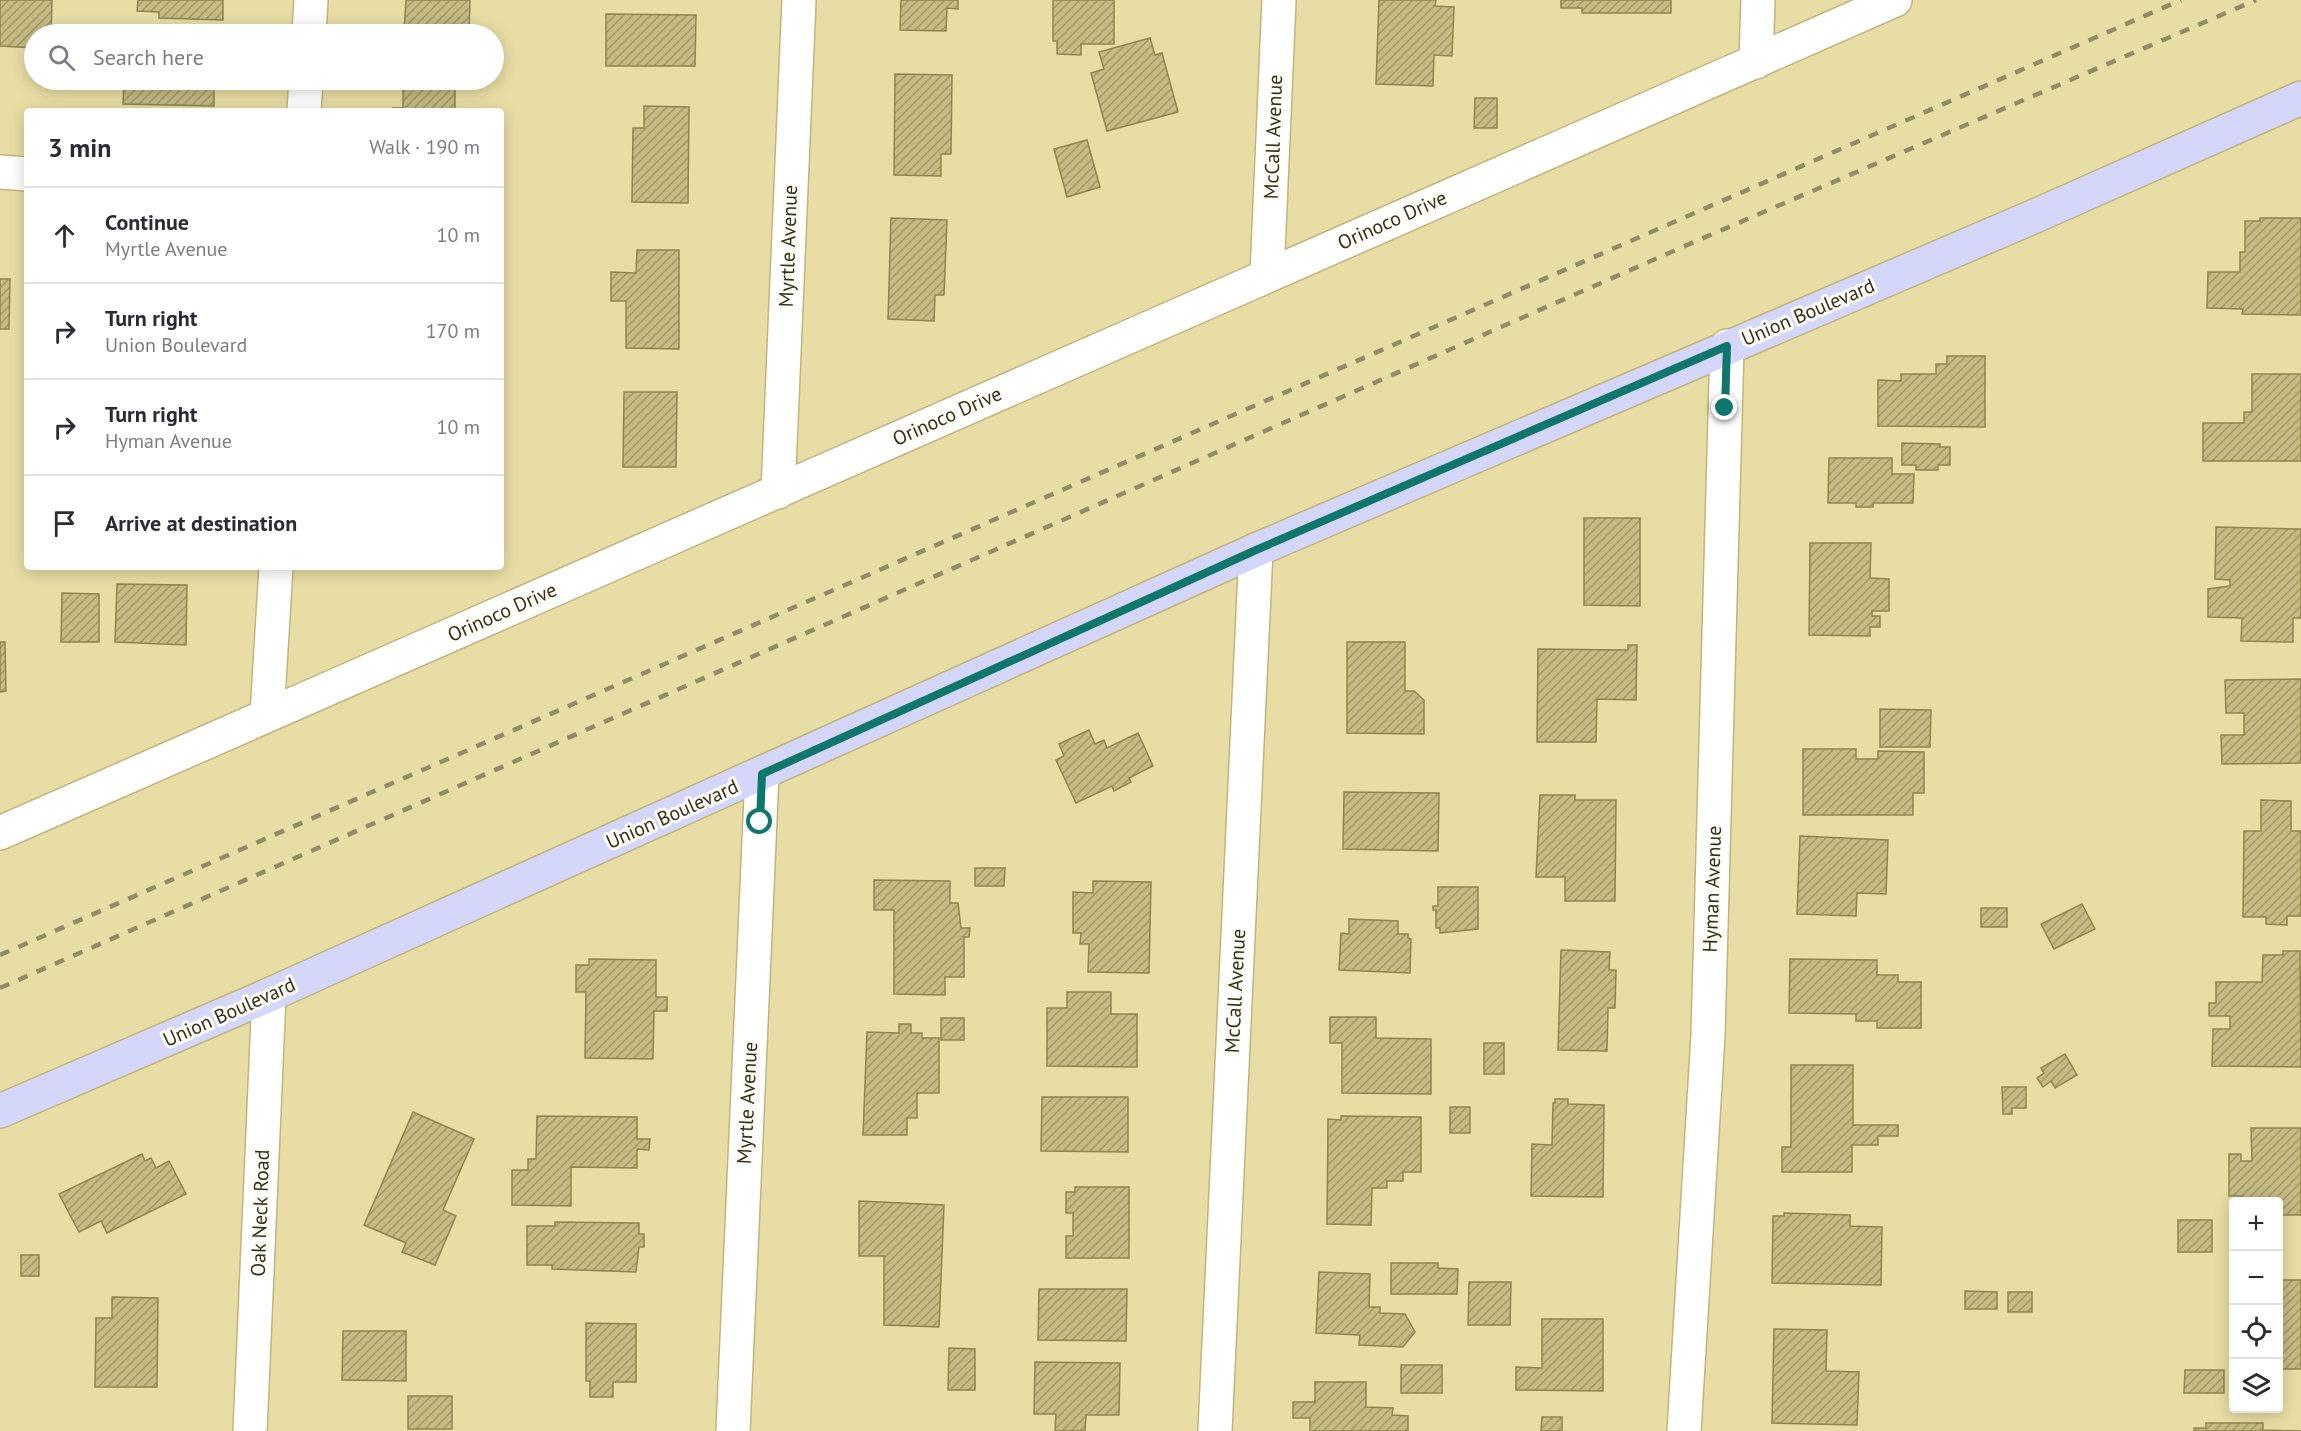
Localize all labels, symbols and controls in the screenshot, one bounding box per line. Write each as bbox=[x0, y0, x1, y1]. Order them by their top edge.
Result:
search box bbox=[24, 24, 504, 90]
icon: search bbox=[45, 41, 78, 74]
text: Search here bbox=[93, 43, 204, 71]
street label: McCall Avenue bbox=[1258, 74, 1288, 200]
text: 3 min bbox=[48, 131, 111, 164]
text: Walk · 190 m bbox=[369, 134, 480, 160]
street label: Myrtle Avenue bbox=[773, 184, 803, 308]
street label: Orinoco Drive bbox=[1333, 184, 1451, 256]
text: Continue bbox=[105, 208, 189, 236]
icon: ahead bbox=[48, 219, 81, 252]
text: 10 m bbox=[437, 222, 480, 248]
text: Myrtle Avenue bbox=[105, 236, 227, 262]
street label: Union Boulevard bbox=[1737, 272, 1879, 352]
text: Turn right bbox=[105, 304, 197, 332]
icon: right bbox=[48, 315, 81, 348]
text: 170 m bbox=[426, 318, 480, 344]
text: Union Boulevard bbox=[105, 332, 247, 358]
street label: Orinoco Drive bbox=[888, 380, 1006, 452]
route end bbox=[1711, 394, 1737, 420]
text: Turn right bbox=[105, 400, 197, 428]
icon: right bbox=[48, 411, 81, 444]
text: 10 m bbox=[437, 414, 480, 440]
text: Hyman Avenue bbox=[105, 428, 232, 454]
icon: arrive bbox=[48, 507, 81, 540]
text: Arrive at destination bbox=[105, 509, 297, 537]
street label: Orinoco Drive bbox=[443, 576, 561, 648]
street label: Union Boulevard bbox=[602, 773, 742, 855]
route start bbox=[746, 808, 772, 834]
street label: Hyman Avenue bbox=[1697, 825, 1727, 953]
street label: McCall Avenue bbox=[1219, 928, 1251, 1054]
street label: Union Boulevard bbox=[159, 971, 299, 1053]
street label: Myrtle Avenue bbox=[731, 1041, 763, 1165]
street label: Oak Neck Road bbox=[245, 1149, 275, 1277]
map controls bbox=[2229, 1197, 2283, 1413]
button: + bbox=[2229, 1197, 2283, 1251]
button: − bbox=[2229, 1251, 2283, 1305]
button: locate bbox=[2229, 1305, 2283, 1359]
button: layers bbox=[2229, 1359, 2283, 1413]

